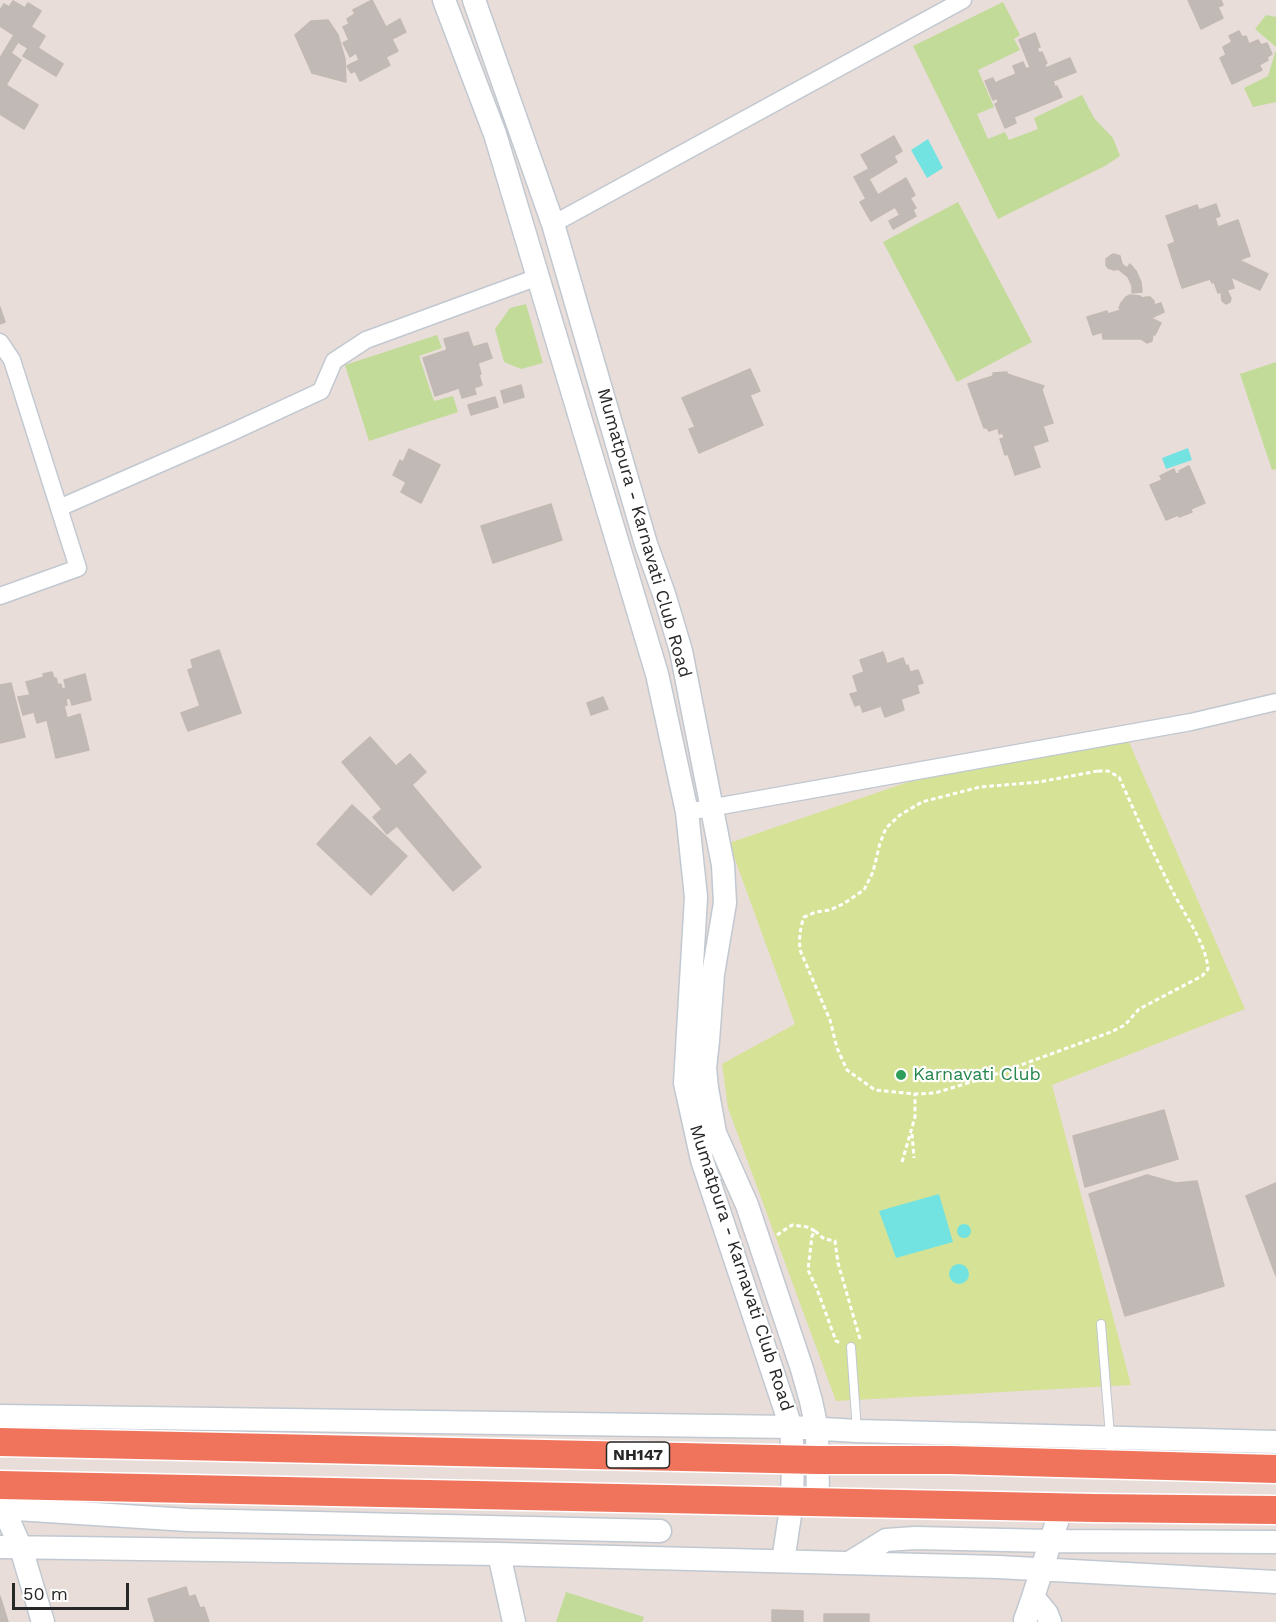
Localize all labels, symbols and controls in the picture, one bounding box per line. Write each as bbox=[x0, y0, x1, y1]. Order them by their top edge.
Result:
street label: Mumatpura - Karnavati Club Road bbox=[592, 386, 696, 680]
place label: Karnavati Club bbox=[913, 1064, 1041, 1086]
marker: Karnavati Club bbox=[894, 1068, 908, 1082]
street label: Mumatpura - Karnavati Club Road bbox=[684, 1122, 798, 1414]
road number: NH147 bbox=[606, 1442, 670, 1468]
scale bar bbox=[15, 1571, 132, 1609]
text: 50 m bbox=[23, 1583, 68, 1604]

